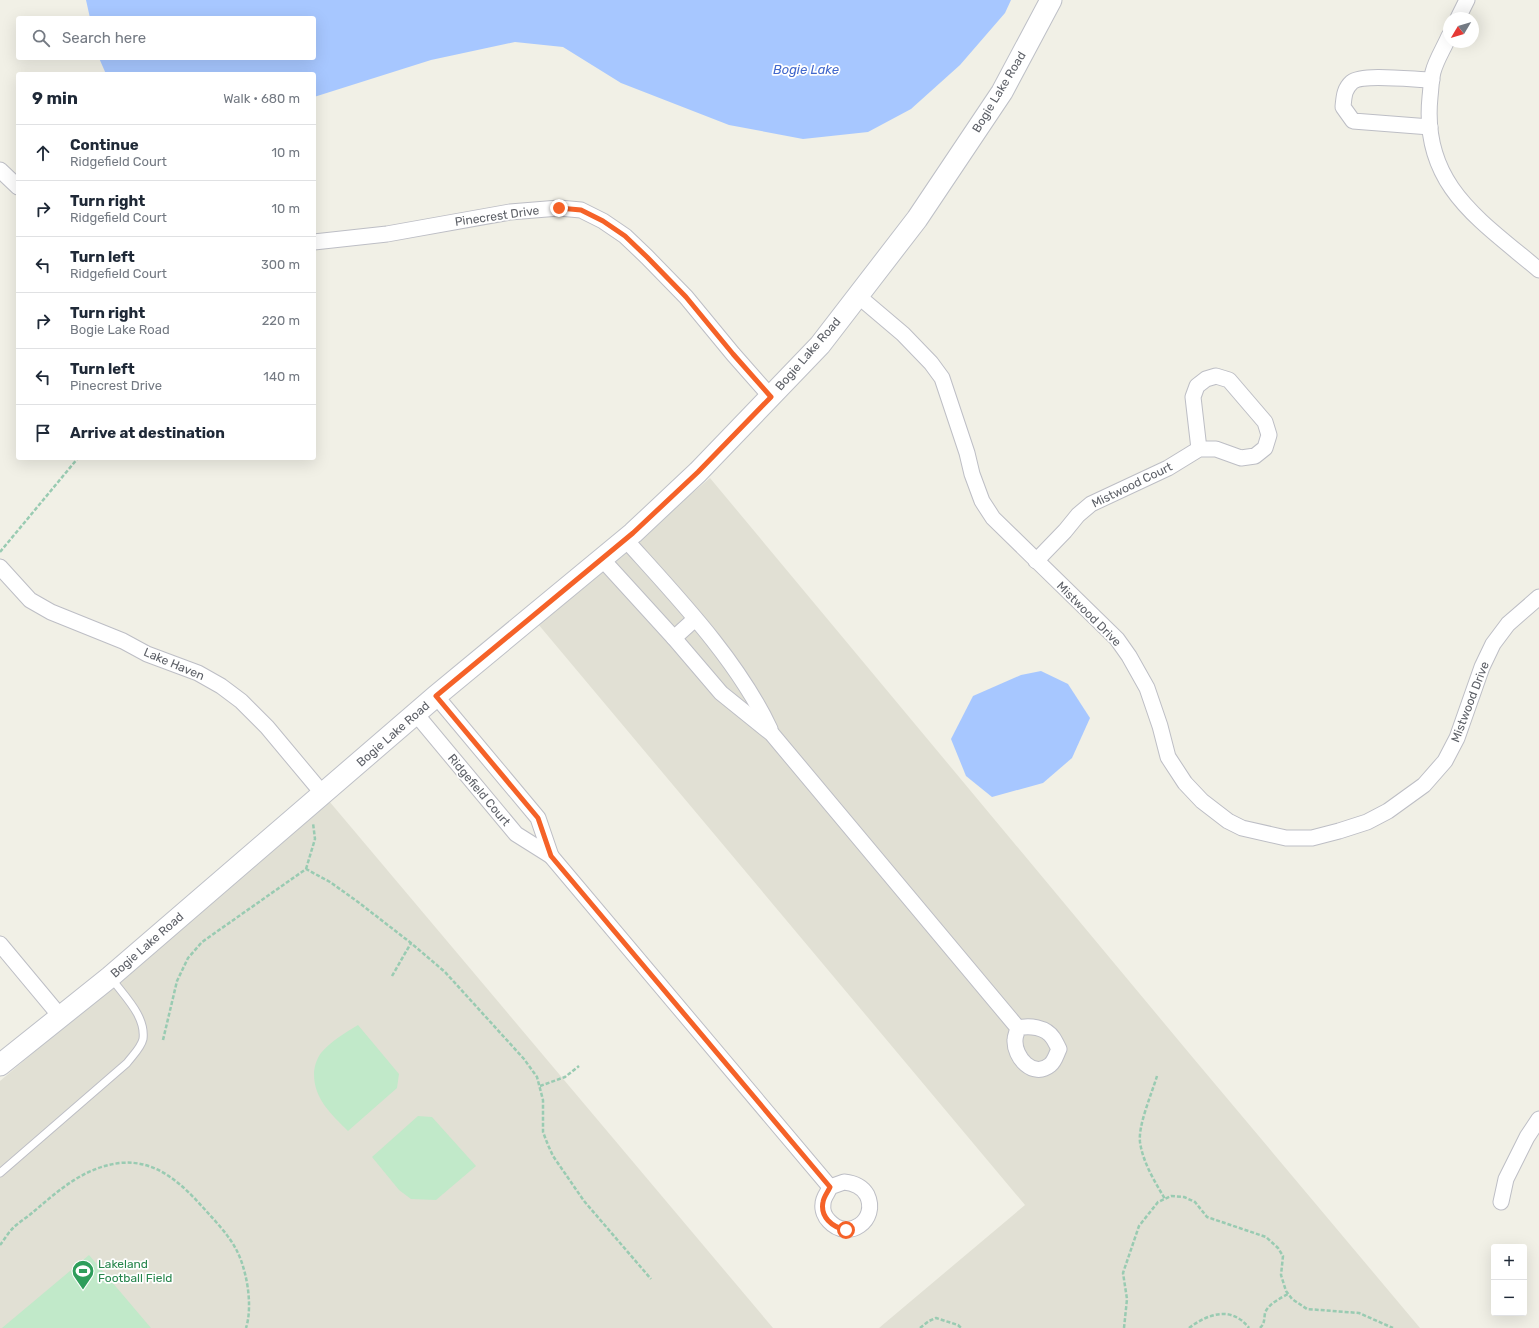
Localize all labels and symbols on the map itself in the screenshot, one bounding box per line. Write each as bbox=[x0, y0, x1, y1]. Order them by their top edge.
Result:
north arrow bbox=[1443, 12, 1479, 48]
street label: Bogie Lake Road bbox=[969, 49, 1029, 135]
water label: Bogie Lake bbox=[773, 62, 839, 78]
route end bbox=[550, 199, 568, 217]
street label: Pinecrest Drive bbox=[454, 203, 540, 229]
street label: Bogie Lake Road bbox=[773, 315, 843, 393]
street label: Mistwood Court bbox=[1089, 459, 1175, 511]
street label: Mistwood Drive bbox=[1054, 579, 1124, 649]
street label: Lake Haven bbox=[142, 645, 206, 683]
street label: Mistwood Drive bbox=[1448, 659, 1492, 744]
street label: Bogie Lake Road bbox=[354, 699, 432, 769]
street label: Ridgefield Court bbox=[445, 751, 513, 829]
street label: Bogie Lake Road bbox=[108, 910, 186, 980]
route start bbox=[837, 1221, 855, 1239]
place label: Lakeland Football Field bbox=[98, 1257, 173, 1285]
sports icon: Lakeland Football Field bbox=[70, 1258, 96, 1291]

